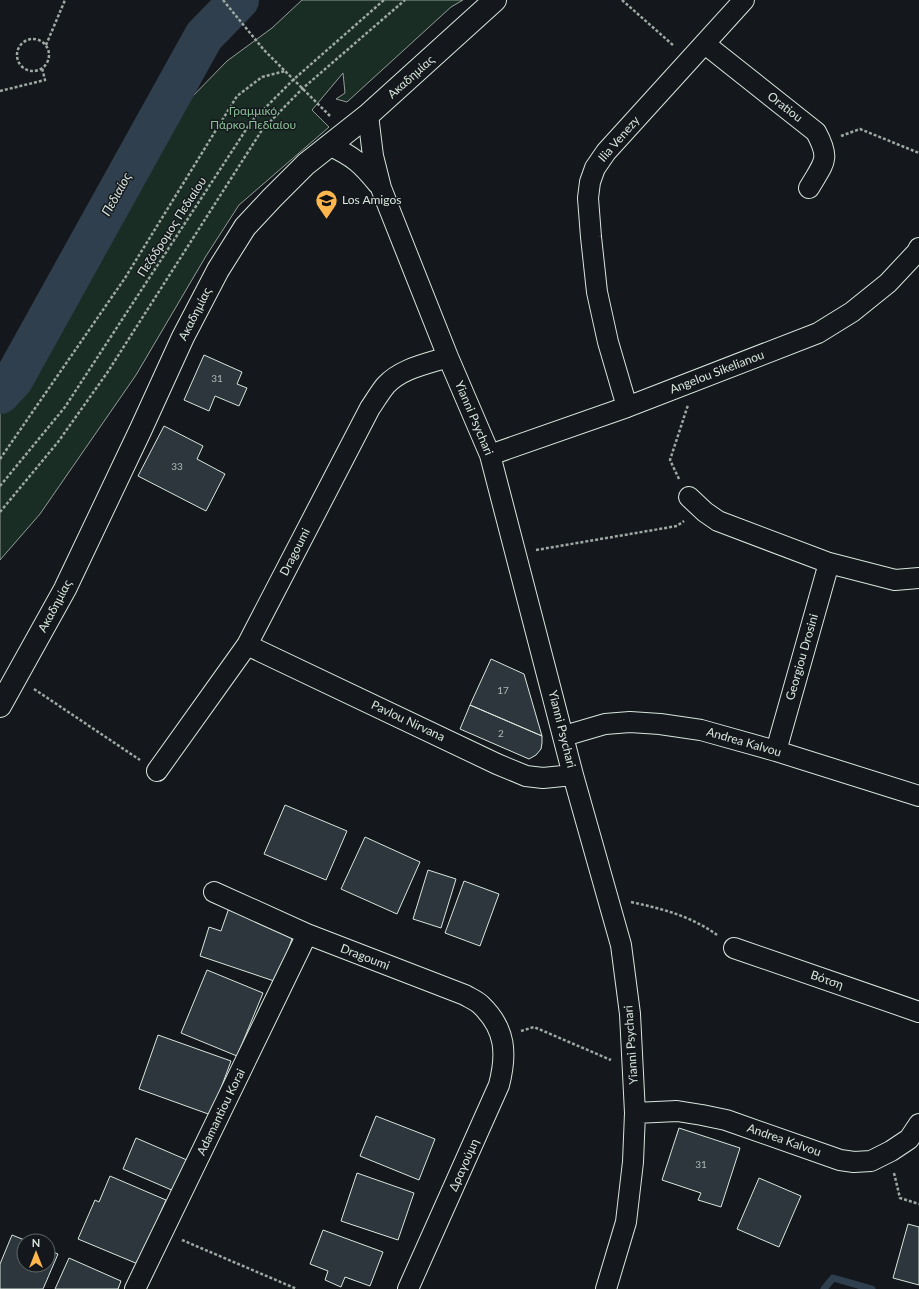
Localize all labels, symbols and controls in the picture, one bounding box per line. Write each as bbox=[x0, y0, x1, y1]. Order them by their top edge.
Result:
street label: Ακαδημίας bbox=[384, 52, 437, 101]
street label: Oratiou bbox=[765, 88, 806, 125]
park label: Γραμμικό Πάρκο Πεδιαίου bbox=[210, 103, 296, 132]
street label: Ilia Venezy bbox=[595, 112, 643, 165]
water label: Πεδιαίος bbox=[98, 169, 135, 218]
street label: Πεζόδρομος Πεδιαίου bbox=[134, 174, 209, 279]
school or university icon: Los Amigos bbox=[313, 187, 339, 220]
place label: Los Amigos bbox=[342, 192, 401, 207]
street label: Ακαδημίας bbox=[175, 284, 214, 343]
street label: Angelou Sikelianou bbox=[667, 347, 766, 396]
house number: 31 bbox=[211, 372, 223, 384]
street label: Yianni Psychari bbox=[452, 378, 497, 457]
house number: 33 bbox=[171, 460, 183, 472]
street label: Dragoumi bbox=[276, 525, 313, 578]
street label: Ακαδημίας bbox=[34, 576, 75, 635]
street label: Georgiou Drosini bbox=[782, 612, 821, 702]
house number: 17 bbox=[497, 684, 509, 696]
street label: Yianni Psychari bbox=[546, 689, 579, 769]
street label: Pavlou Nirvana bbox=[369, 697, 447, 744]
street label: Andrea Kalvou bbox=[705, 724, 783, 759]
house number: 2 bbox=[498, 727, 504, 739]
street label: Dragoumi bbox=[338, 940, 392, 973]
street label: Βότση bbox=[809, 967, 846, 992]
street label: Yianni Psychari bbox=[620, 1005, 641, 1085]
street label: Adamantiou Korai bbox=[193, 1066, 248, 1158]
street label: Andrea Kalvou bbox=[745, 1120, 823, 1159]
street label: Δραγούμη bbox=[445, 1136, 482, 1193]
house number: 31 bbox=[695, 1158, 707, 1170]
north arrow bbox=[16, 1233, 56, 1273]
text: N bbox=[32, 1236, 40, 1249]

